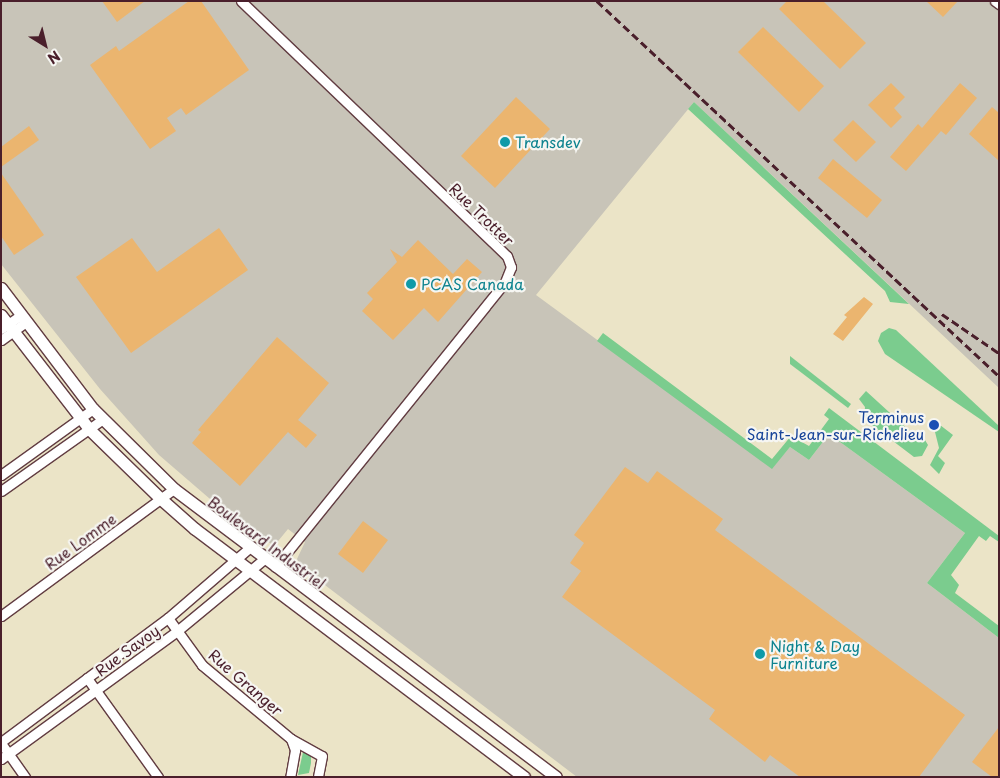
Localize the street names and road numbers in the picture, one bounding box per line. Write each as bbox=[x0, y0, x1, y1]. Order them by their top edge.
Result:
street label: Rue Trotter bbox=[446, 179, 518, 249]
street label: Boulevard Industriel bbox=[205, 492, 329, 592]
street label: Rue Lomme bbox=[40, 509, 120, 573]
street label: Rue Savoy bbox=[91, 620, 163, 680]
street label: Rue Granger bbox=[205, 645, 287, 719]

